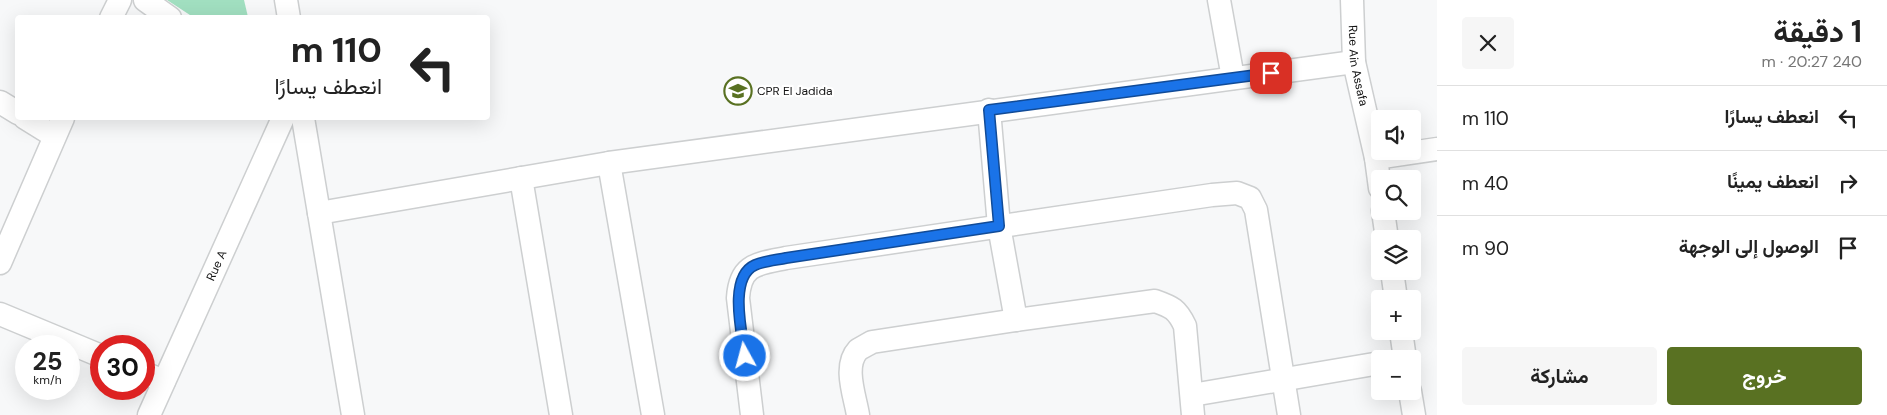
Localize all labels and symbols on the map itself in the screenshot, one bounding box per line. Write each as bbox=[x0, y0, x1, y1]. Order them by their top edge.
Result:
street label: Rue Ain Assafa bbox=[1345, 25, 1372, 108]
pin bbox=[1250, 52, 1292, 94]
school or university icon: CPR El Jadida bbox=[723, 76, 753, 106]
place label: CPR El Jadida bbox=[757, 83, 833, 99]
street label: Rue A bbox=[203, 248, 230, 283]
position arrow bbox=[718, 329, 770, 381]
speed limit sign: 30 bbox=[90, 335, 155, 400]

